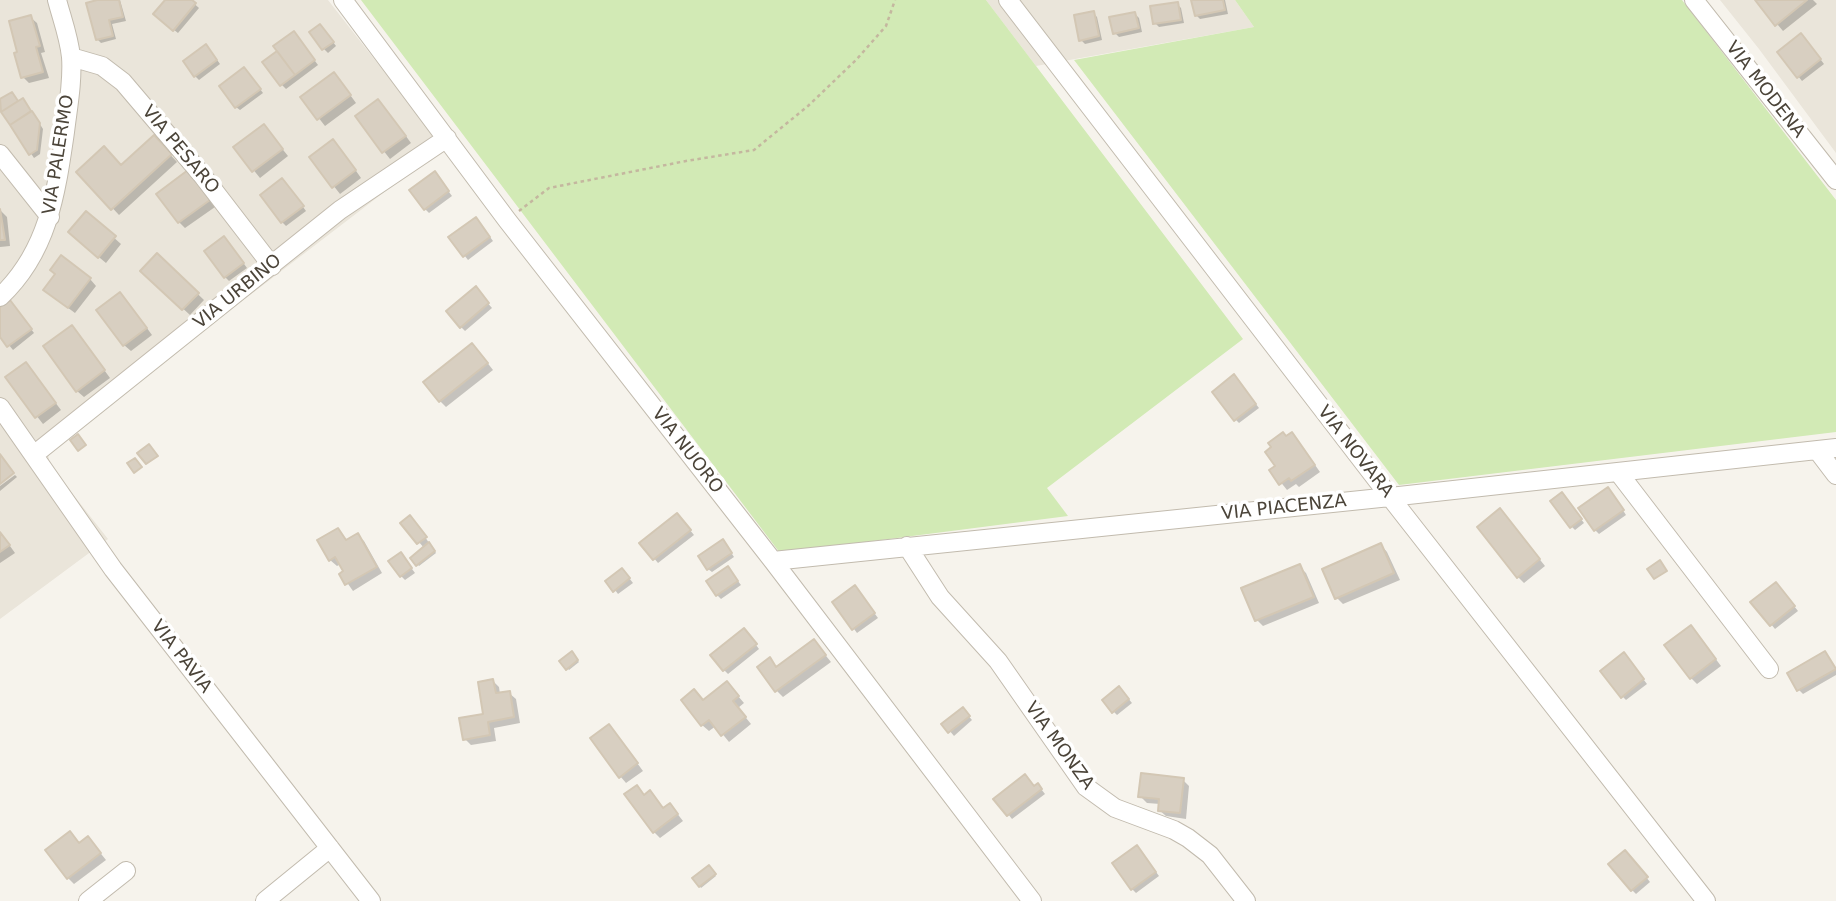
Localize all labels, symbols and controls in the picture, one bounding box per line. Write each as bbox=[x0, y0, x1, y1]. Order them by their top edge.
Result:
street label: VIA MODENA bbox=[1721, 38, 1809, 142]
street label: VIA PALERMO bbox=[39, 93, 79, 217]
street label: VIA PESARO bbox=[137, 101, 223, 199]
street label: VIA URBINO bbox=[190, 250, 286, 334]
street label: VIA NOVARA bbox=[1312, 402, 1398, 502]
street label: VIA NUORO bbox=[647, 404, 727, 498]
street label: VIA PIACENZA bbox=[1220, 491, 1348, 525]
street label: VIA PAVIA bbox=[146, 616, 216, 698]
street label: VIA MONZA bbox=[1020, 698, 1098, 794]

